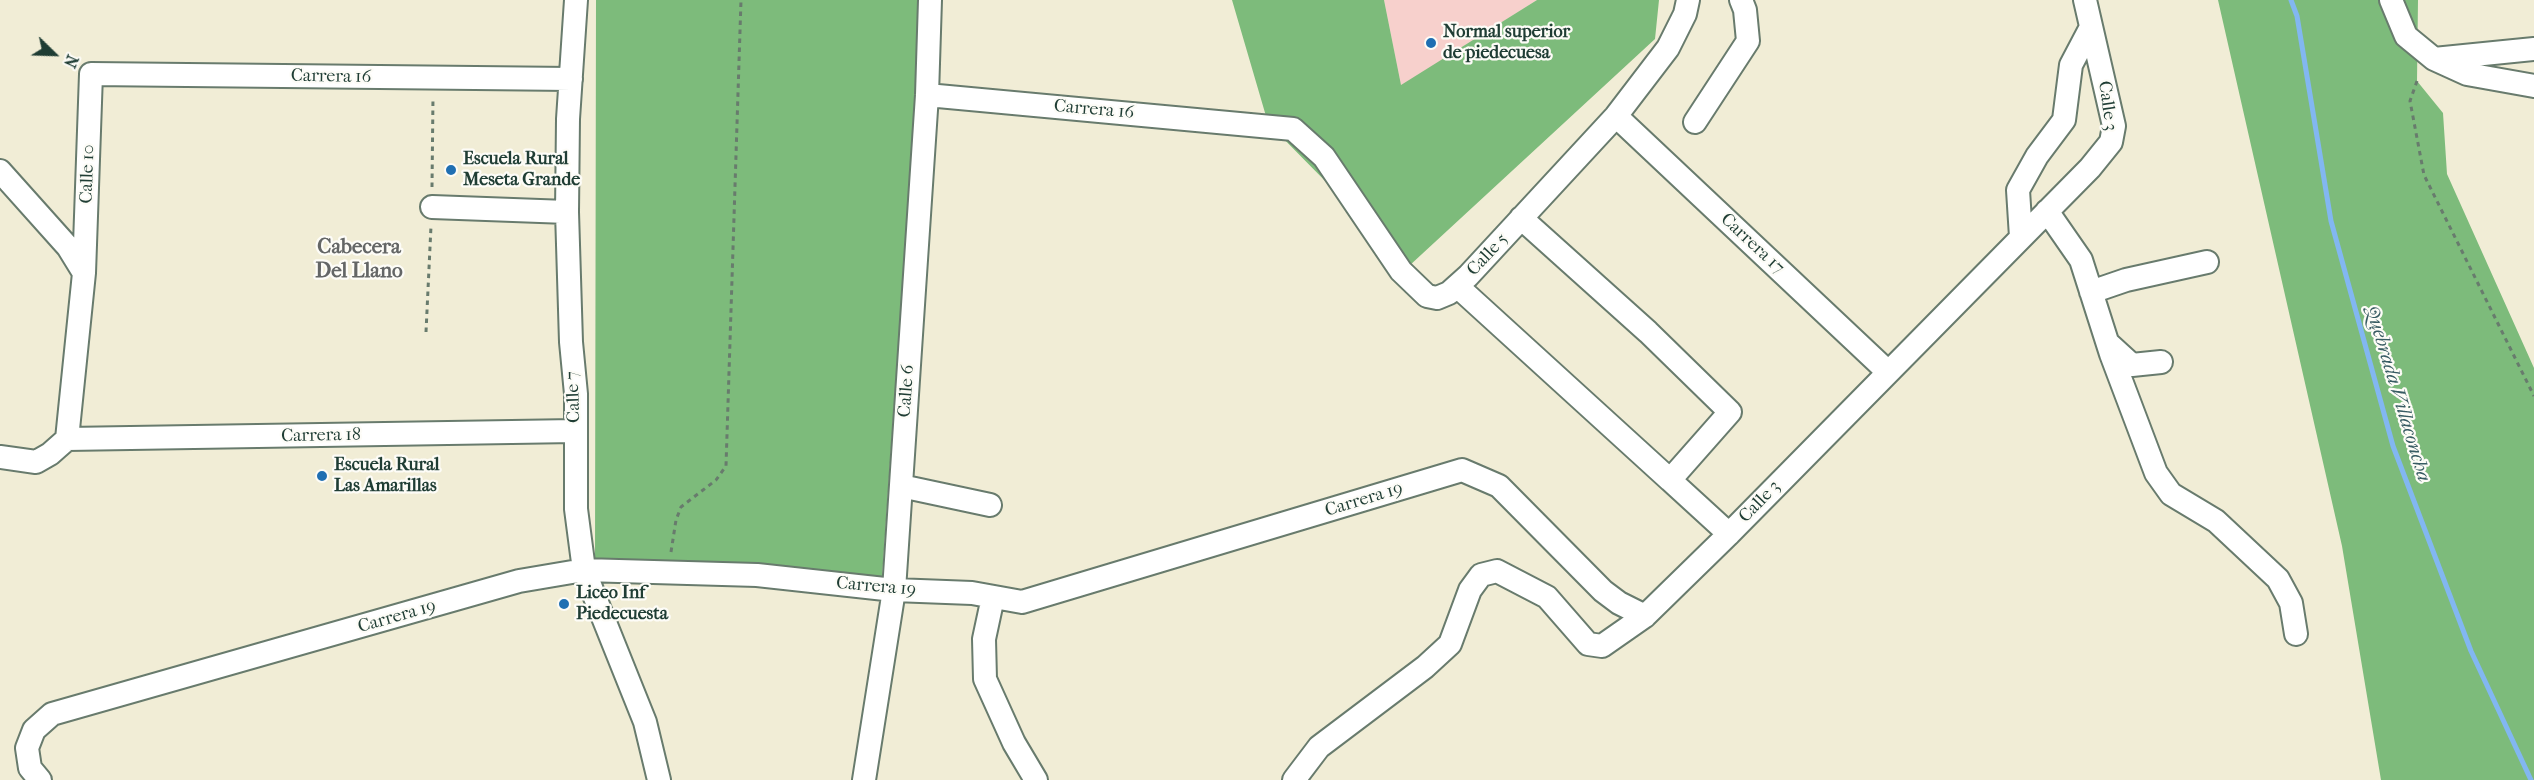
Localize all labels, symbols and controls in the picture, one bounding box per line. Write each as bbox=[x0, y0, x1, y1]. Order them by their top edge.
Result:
place label: Normal superior de piedecuesa bbox=[1443, 22, 1570, 64]
north arrow bbox=[24, 24, 84, 84]
marker: Normal superior de piedecuesa bbox=[1424, 36, 1438, 50]
text: N bbox=[60, 52, 82, 71]
street label: Carrera 16 bbox=[291, 65, 371, 89]
street label: Calle 3 bbox=[2093, 80, 2121, 132]
street label: Carrera 16 bbox=[1053, 96, 1135, 124]
street label: Calle 10 bbox=[76, 144, 100, 204]
place label: Escuela Rural Meseta Grande bbox=[463, 149, 580, 192]
marker: Escuela Rural Meseta Grande bbox=[444, 163, 458, 177]
street label: Carrera 17 bbox=[1716, 209, 1788, 279]
street label: Calle 5 bbox=[1463, 229, 1513, 281]
district label: Cabecera Del Llano bbox=[315, 235, 403, 285]
water label: Quebrada Villaconcha bbox=[2359, 303, 2435, 485]
street label: Calle 6 bbox=[894, 364, 920, 418]
street label: Calle 7 bbox=[562, 371, 586, 423]
street label: Carrera 18 bbox=[281, 425, 361, 447]
place label: Escuela Rural Las Amarillas bbox=[334, 455, 440, 498]
marker: Escuela Rural Las Amarillas bbox=[315, 469, 329, 483]
street label: Calle 3 bbox=[1735, 476, 1785, 528]
street label: Carrera 19 bbox=[1322, 478, 1406, 522]
street label: Carrera 19 bbox=[835, 573, 917, 601]
place label: Liceo Inf Piedecuesta bbox=[576, 583, 668, 626]
street label: Carrera 19 bbox=[355, 596, 439, 638]
marker: Liceo Inf Piedecuesta bbox=[557, 597, 571, 611]

